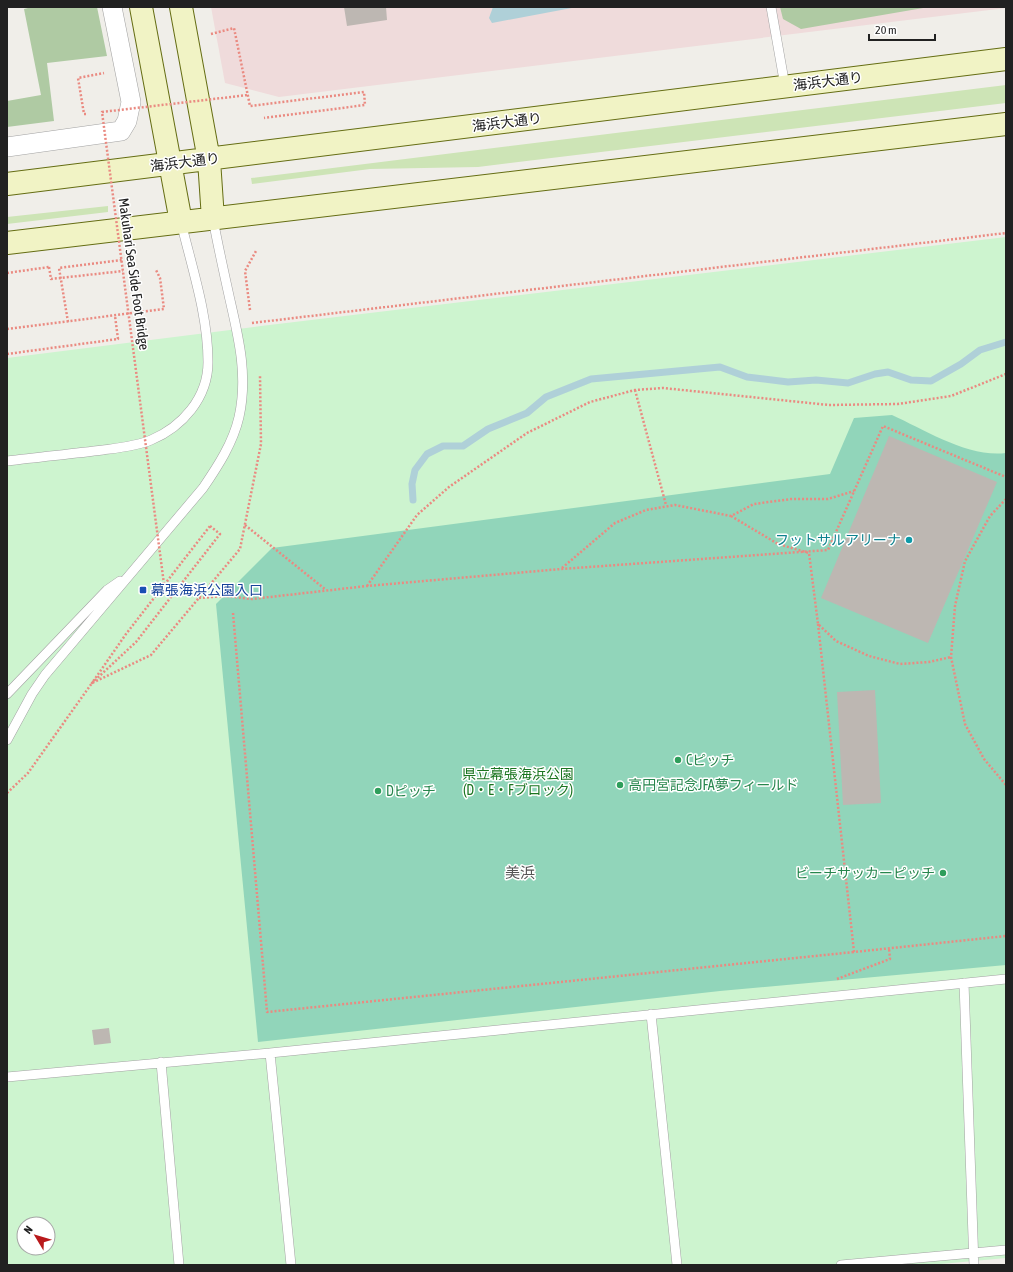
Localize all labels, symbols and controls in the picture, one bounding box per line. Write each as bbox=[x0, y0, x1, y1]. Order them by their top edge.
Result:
scale bar bbox=[869, 16, 935, 42]
text: 20 m bbox=[875, 23, 897, 37]
street label: 海浜大通り bbox=[792, 69, 864, 93]
street label: 海浜大通り bbox=[471, 110, 543, 134]
street label: 海浜大通り bbox=[149, 150, 221, 174]
street label: Makuhari Sea Side Foot Bridge bbox=[115, 197, 153, 351]
place label: フットサルアリーナ bbox=[775, 532, 901, 548]
marker: フットサルアリーナ bbox=[904, 535, 914, 545]
place label: 幕張海浜公園入口 bbox=[151, 582, 263, 598]
marker: 幕張海浜公園入口 bbox=[138, 585, 148, 595]
place label: Cピッチ bbox=[686, 752, 734, 768]
marker: Cピッチ bbox=[673, 755, 683, 765]
park label: 県立幕張海浜公園 (D・E・Fブロック) bbox=[462, 766, 574, 798]
place label: 高円宮記念JFA夢フィールド bbox=[628, 777, 798, 793]
marker: 高円宮記念JFA夢フィールド bbox=[615, 780, 625, 790]
place label: Dピッチ bbox=[386, 783, 436, 799]
marker: Dピッチ bbox=[373, 786, 383, 796]
district label: 美浜 bbox=[505, 864, 535, 881]
place label: ビーチサッカーピッチ bbox=[795, 865, 935, 881]
marker: ビーチサッカーピッチ bbox=[938, 868, 948, 878]
north arrow bbox=[16, 1216, 56, 1256]
text: N bbox=[21, 1224, 35, 1236]

